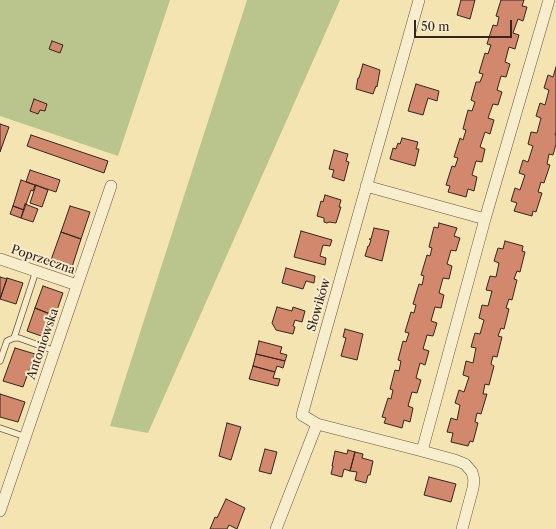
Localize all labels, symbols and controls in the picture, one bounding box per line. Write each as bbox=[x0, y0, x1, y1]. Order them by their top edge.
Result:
scale bar bbox=[416, 12, 514, 38]
text: 50 m bbox=[421, 19, 450, 34]
street label: Poprzeczna bbox=[9, 242, 77, 278]
street label: Słowików bbox=[305, 277, 333, 333]
street label: Antoniowska bbox=[24, 307, 62, 381]

